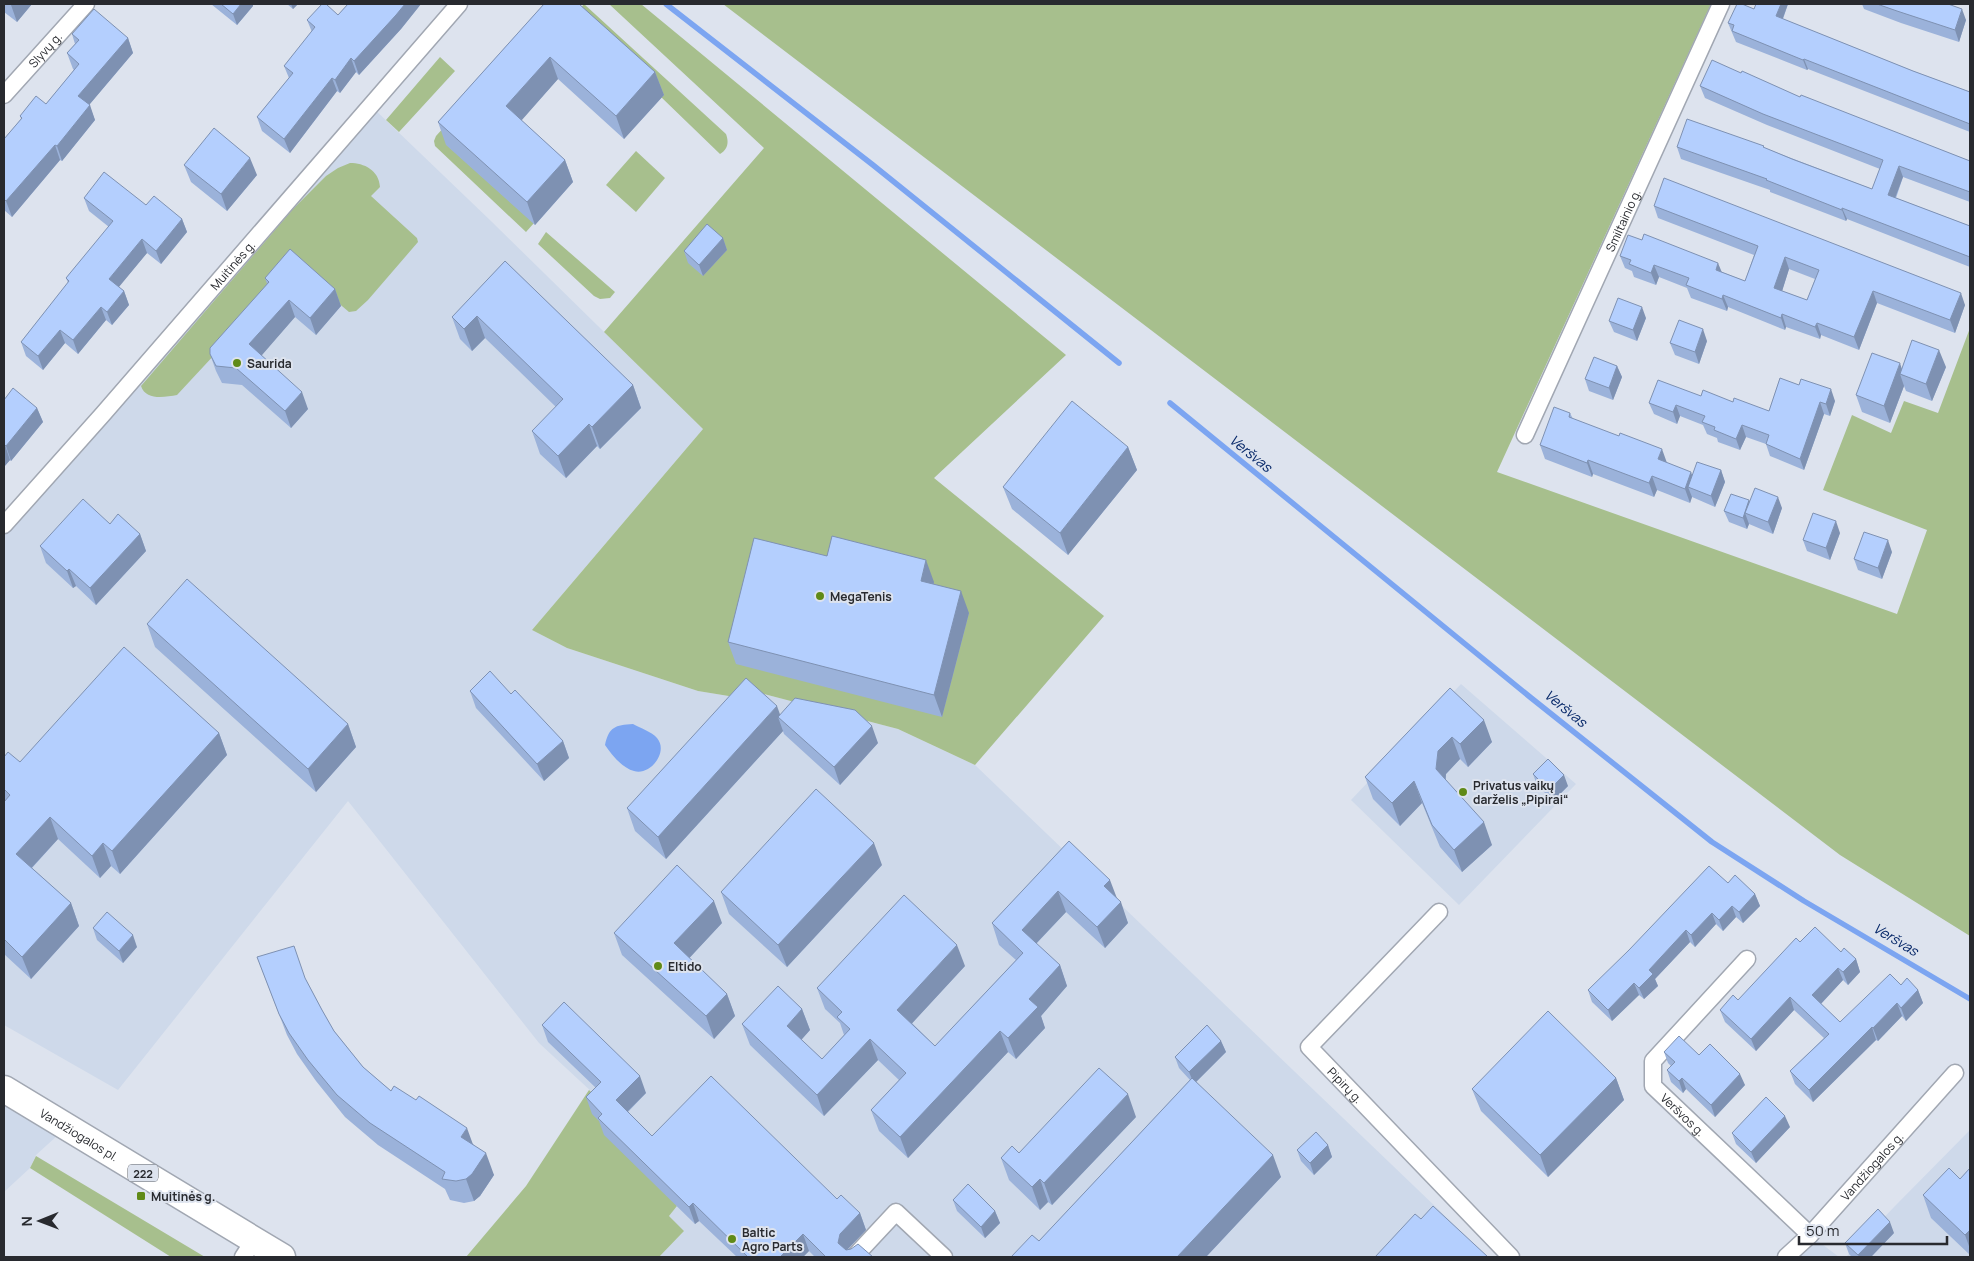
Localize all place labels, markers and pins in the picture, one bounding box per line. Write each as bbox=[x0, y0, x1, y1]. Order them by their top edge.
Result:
place label: Saurida bbox=[247, 355, 292, 372]
marker: Saurida bbox=[231, 357, 243, 369]
place label: MegaTenis bbox=[830, 588, 892, 605]
marker: MegaTenis bbox=[814, 590, 826, 602]
place label: Privatus vaikų darželis „Pipirai“ bbox=[1473, 777, 1568, 808]
marker: Privatus vaikų darželis „Pipirai“ bbox=[1457, 786, 1469, 798]
place label: Eltido bbox=[668, 958, 702, 975]
marker: Eltido bbox=[652, 960, 664, 972]
place label: Muitinės g. bbox=[151, 1188, 215, 1205]
marker: Muitinės g. bbox=[135, 1190, 147, 1202]
place label: Baltic Agro Parts bbox=[742, 1224, 803, 1255]
marker: Baltic Agro Parts bbox=[726, 1233, 738, 1245]

